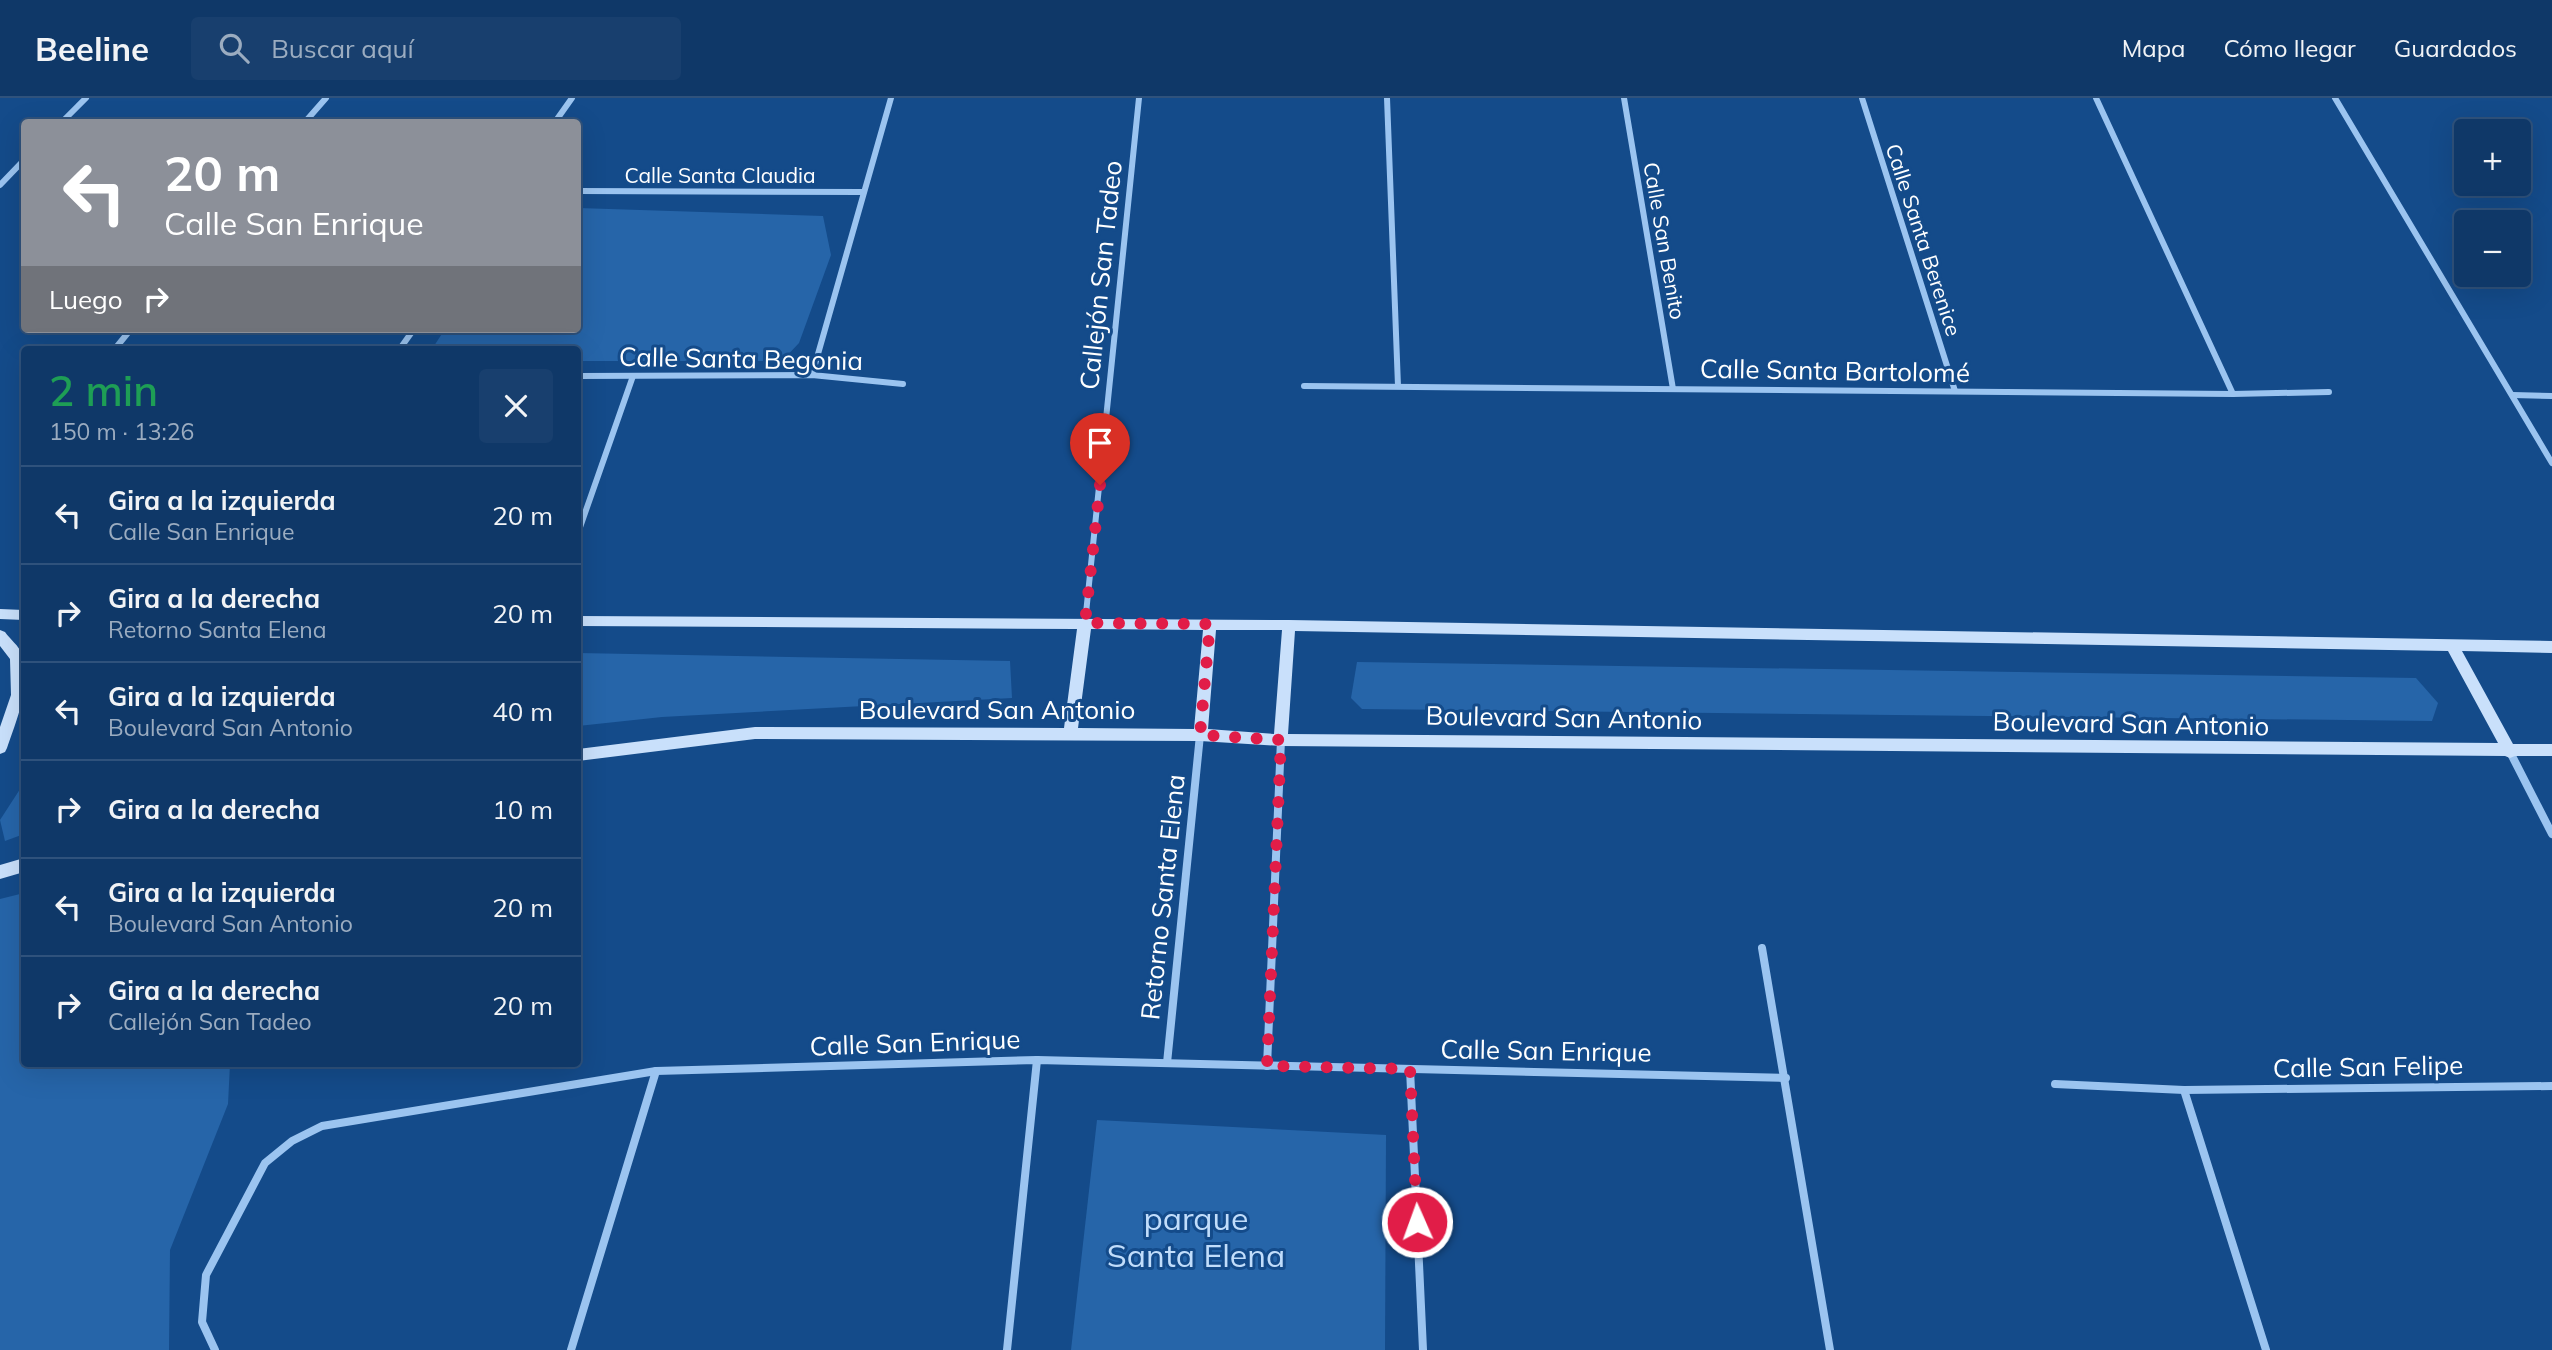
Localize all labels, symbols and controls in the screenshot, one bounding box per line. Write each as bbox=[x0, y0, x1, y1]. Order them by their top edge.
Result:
search box bbox=[191, 17, 681, 80]
text: Beeline bbox=[35, 28, 149, 69]
icon: search bbox=[215, 29, 253, 67]
text: Buscar aquí bbox=[271, 32, 414, 65]
text: Mapa bbox=[2122, 33, 2185, 63]
text: Cómo llegar bbox=[2223, 33, 2356, 63]
text: Guardados bbox=[2394, 33, 2517, 63]
map controls bbox=[2454, 119, 2531, 287]
button: + bbox=[2454, 119, 2531, 196]
street label: Calle Santa Berenice bbox=[1881, 140, 1967, 339]
text: 20 m bbox=[164, 142, 280, 203]
icon: left bbox=[49, 147, 140, 238]
street label: Callejón San Tadeo bbox=[1072, 159, 1129, 391]
street label: Calle San Benito bbox=[1638, 160, 1692, 321]
street label: Calle Santa Claudia bbox=[624, 162, 816, 188]
text: Calle San Enrique bbox=[164, 203, 424, 243]
button: − bbox=[2454, 210, 2531, 287]
icon: right bbox=[137, 280, 175, 318]
text: Luego bbox=[49, 283, 123, 316]
street label: Calle Santa Begonia bbox=[619, 340, 863, 377]
street label: Calle Santa Bartolomé bbox=[1700, 352, 1970, 389]
text: 2 min bbox=[49, 364, 158, 417]
button: close bbox=[479, 369, 553, 443]
pin bbox=[1070, 413, 1130, 485]
text: 150 m · 13:26 bbox=[49, 417, 194, 446]
icon: arrive bbox=[1081, 424, 1119, 462]
text: Gira a la izquierda bbox=[108, 484, 336, 517]
icon: left bbox=[49, 496, 87, 534]
text: 20 m bbox=[492, 499, 553, 532]
text: Calle San Enrique bbox=[108, 517, 295, 546]
text: Gira a la derecha bbox=[108, 582, 320, 615]
icon: right bbox=[49, 594, 87, 632]
text: 20 m bbox=[492, 597, 553, 630]
text: Retorno Santa Elena bbox=[108, 615, 326, 644]
text: Gira a la izquierda bbox=[108, 680, 336, 713]
icon: left bbox=[49, 692, 87, 730]
street label: Boulevard San Antonio bbox=[859, 693, 1135, 726]
text: 40 m bbox=[492, 695, 553, 728]
street label: Boulevard San Antonio bbox=[1425, 699, 1703, 736]
street label: Boulevard San Antonio bbox=[1992, 705, 2270, 742]
text: Boulevard San Antonio bbox=[108, 713, 353, 742]
street label: Retorno Santa Elena bbox=[1133, 772, 1192, 1021]
icon: right bbox=[49, 790, 87, 828]
text: Gira a la derecha bbox=[108, 793, 320, 826]
text: 10 m bbox=[492, 793, 553, 826]
text: Gira a la izquierda bbox=[108, 876, 336, 909]
icon: left bbox=[49, 888, 87, 926]
text: 20 m bbox=[492, 891, 553, 924]
text: Boulevard San Antonio bbox=[108, 909, 353, 938]
text: Gira a la derecha bbox=[108, 974, 320, 1007]
icon: right bbox=[49, 986, 87, 1024]
text: 20 m bbox=[492, 989, 553, 1022]
text: Callejón San Tadeo bbox=[108, 1007, 312, 1036]
street label: Calle San Enrique bbox=[809, 1022, 1021, 1063]
street label: Calle San Enrique bbox=[1440, 1032, 1652, 1069]
street label: Calle San Felipe bbox=[2272, 1048, 2463, 1085]
position arrow bbox=[1380, 1185, 1454, 1259]
park label: parque Santa Elena bbox=[1107, 1198, 1285, 1275]

